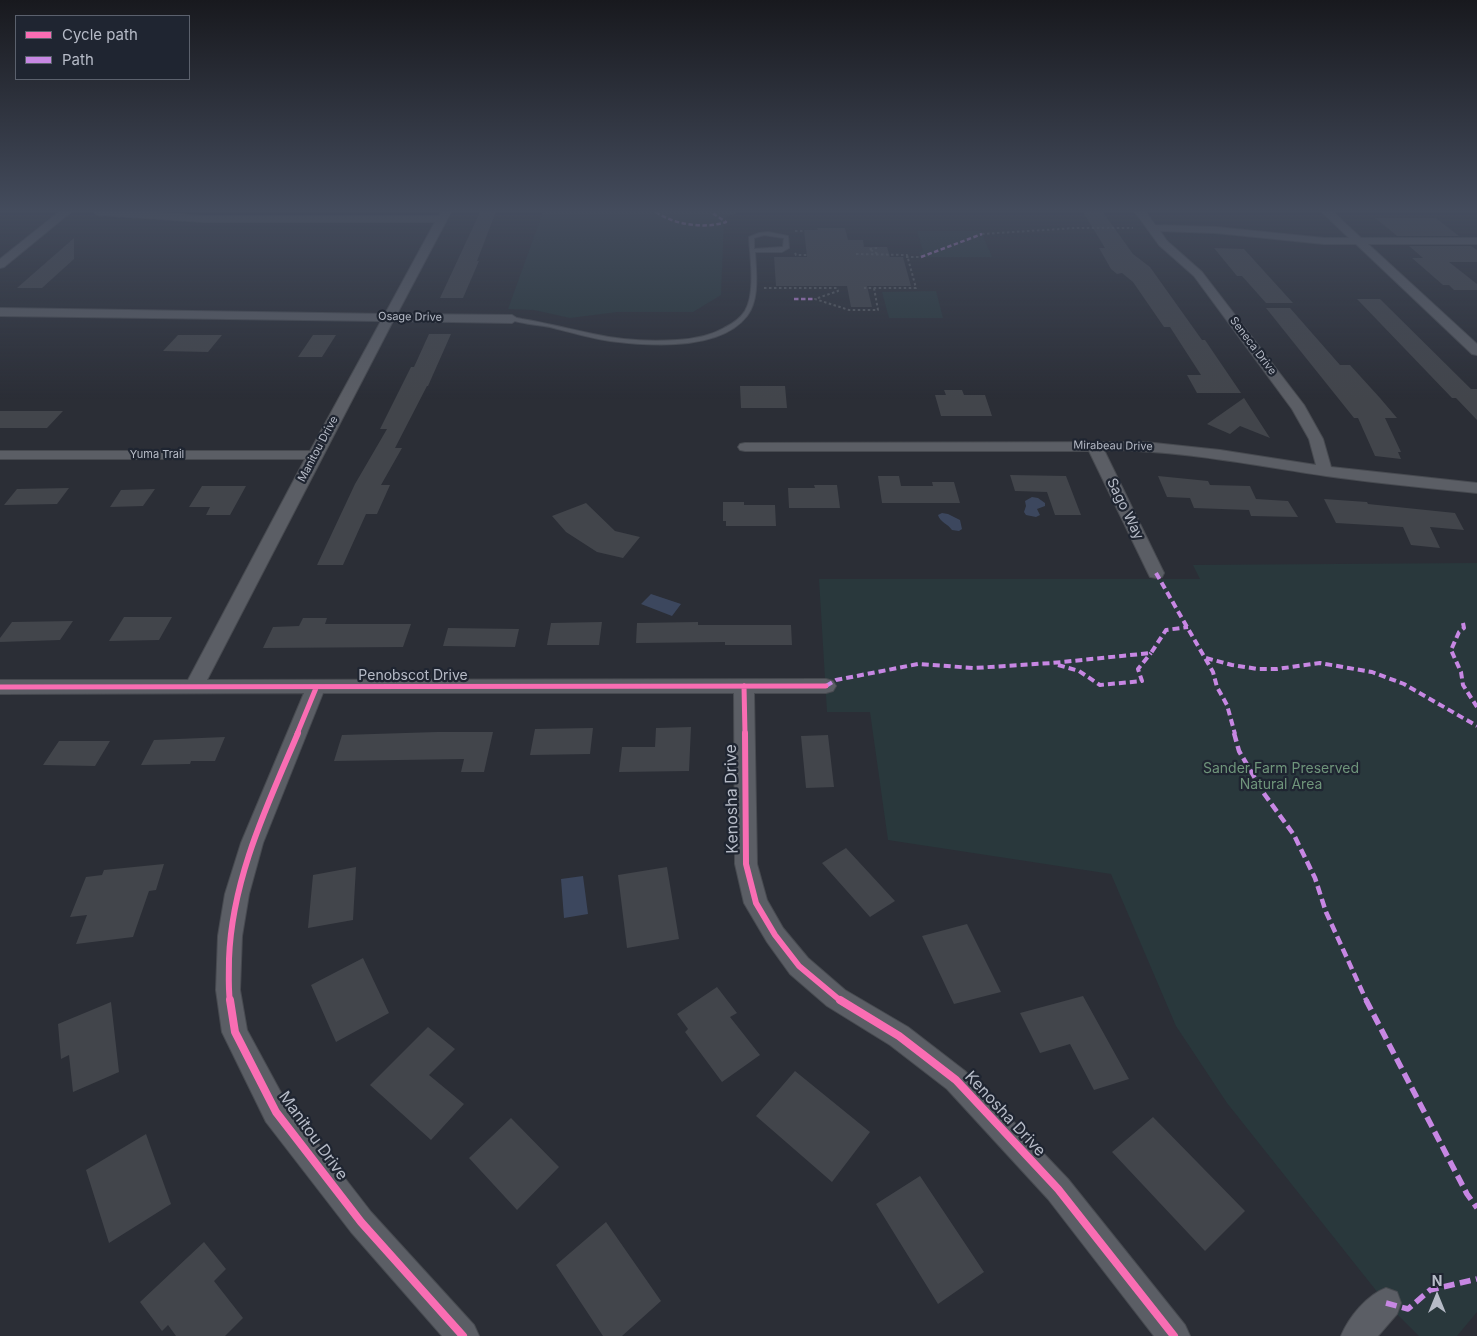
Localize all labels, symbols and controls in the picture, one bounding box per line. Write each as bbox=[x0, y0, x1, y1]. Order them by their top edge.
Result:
legend bbox=[15, 15, 190, 80]
text: Cycle path bbox=[62, 25, 138, 44]
text: Path bbox=[62, 50, 94, 69]
street label: Osage Drive bbox=[378, 310, 442, 324]
street label: Seneca Drive bbox=[1227, 314, 1279, 378]
street label: Manitou Drive bbox=[295, 414, 341, 484]
street label: Mirabeau Drive bbox=[1073, 439, 1153, 453]
street label: Yuma Trail bbox=[130, 448, 184, 462]
street label: Sago Way bbox=[1103, 475, 1147, 543]
street label: Penobscot Drive bbox=[358, 668, 468, 684]
street label: Kenosha Drive bbox=[721, 744, 743, 854]
park label: Sander Farm Preserved Natural Area bbox=[1203, 761, 1359, 794]
street label: Kenosha Drive bbox=[961, 1067, 1049, 1161]
street label: Manitou Drive bbox=[274, 1088, 352, 1184]
north arrow bbox=[1412, 1271, 1462, 1321]
text: N bbox=[1432, 1272, 1442, 1289]

